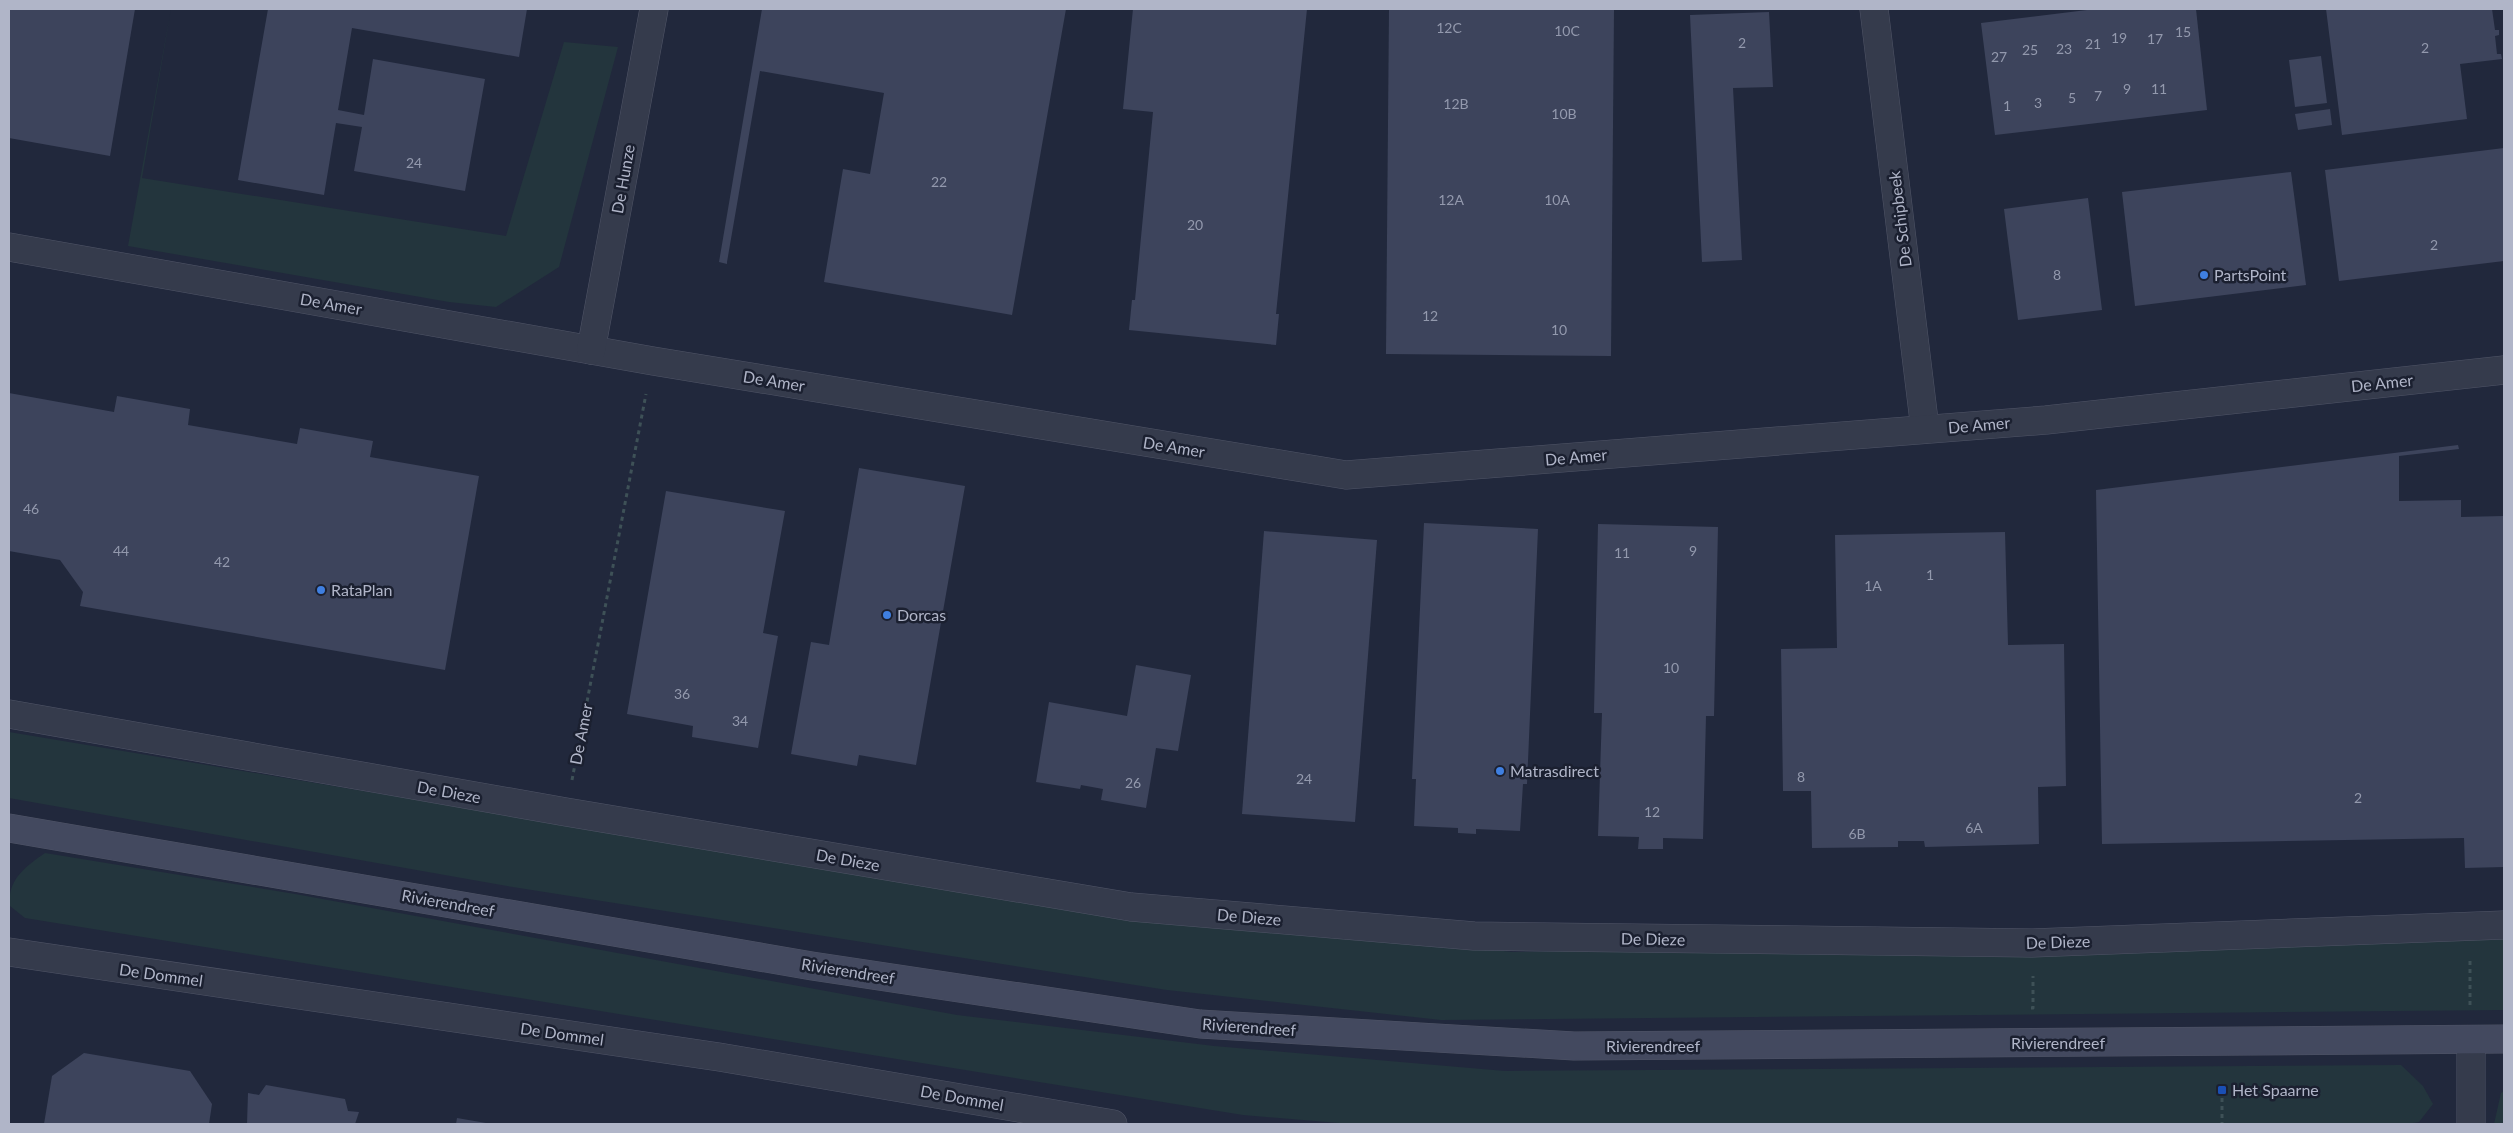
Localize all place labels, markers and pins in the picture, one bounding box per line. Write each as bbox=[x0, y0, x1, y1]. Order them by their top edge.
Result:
place label: PartsPoint bbox=[2214, 265, 2286, 284]
marker: PartsPoint bbox=[2198, 269, 2210, 281]
place label: RataPlan bbox=[331, 580, 393, 599]
marker: RataPlan bbox=[315, 584, 327, 596]
place label: Dorcas bbox=[897, 605, 946, 624]
marker: Dorcas bbox=[881, 609, 893, 621]
place label: Matrasdirect bbox=[1510, 761, 1599, 780]
marker: Matrasdirect bbox=[1494, 765, 1506, 777]
place label: Het Spaarne bbox=[2232, 1080, 2319, 1099]
marker: Het Spaarne bbox=[2216, 1084, 2228, 1096]

